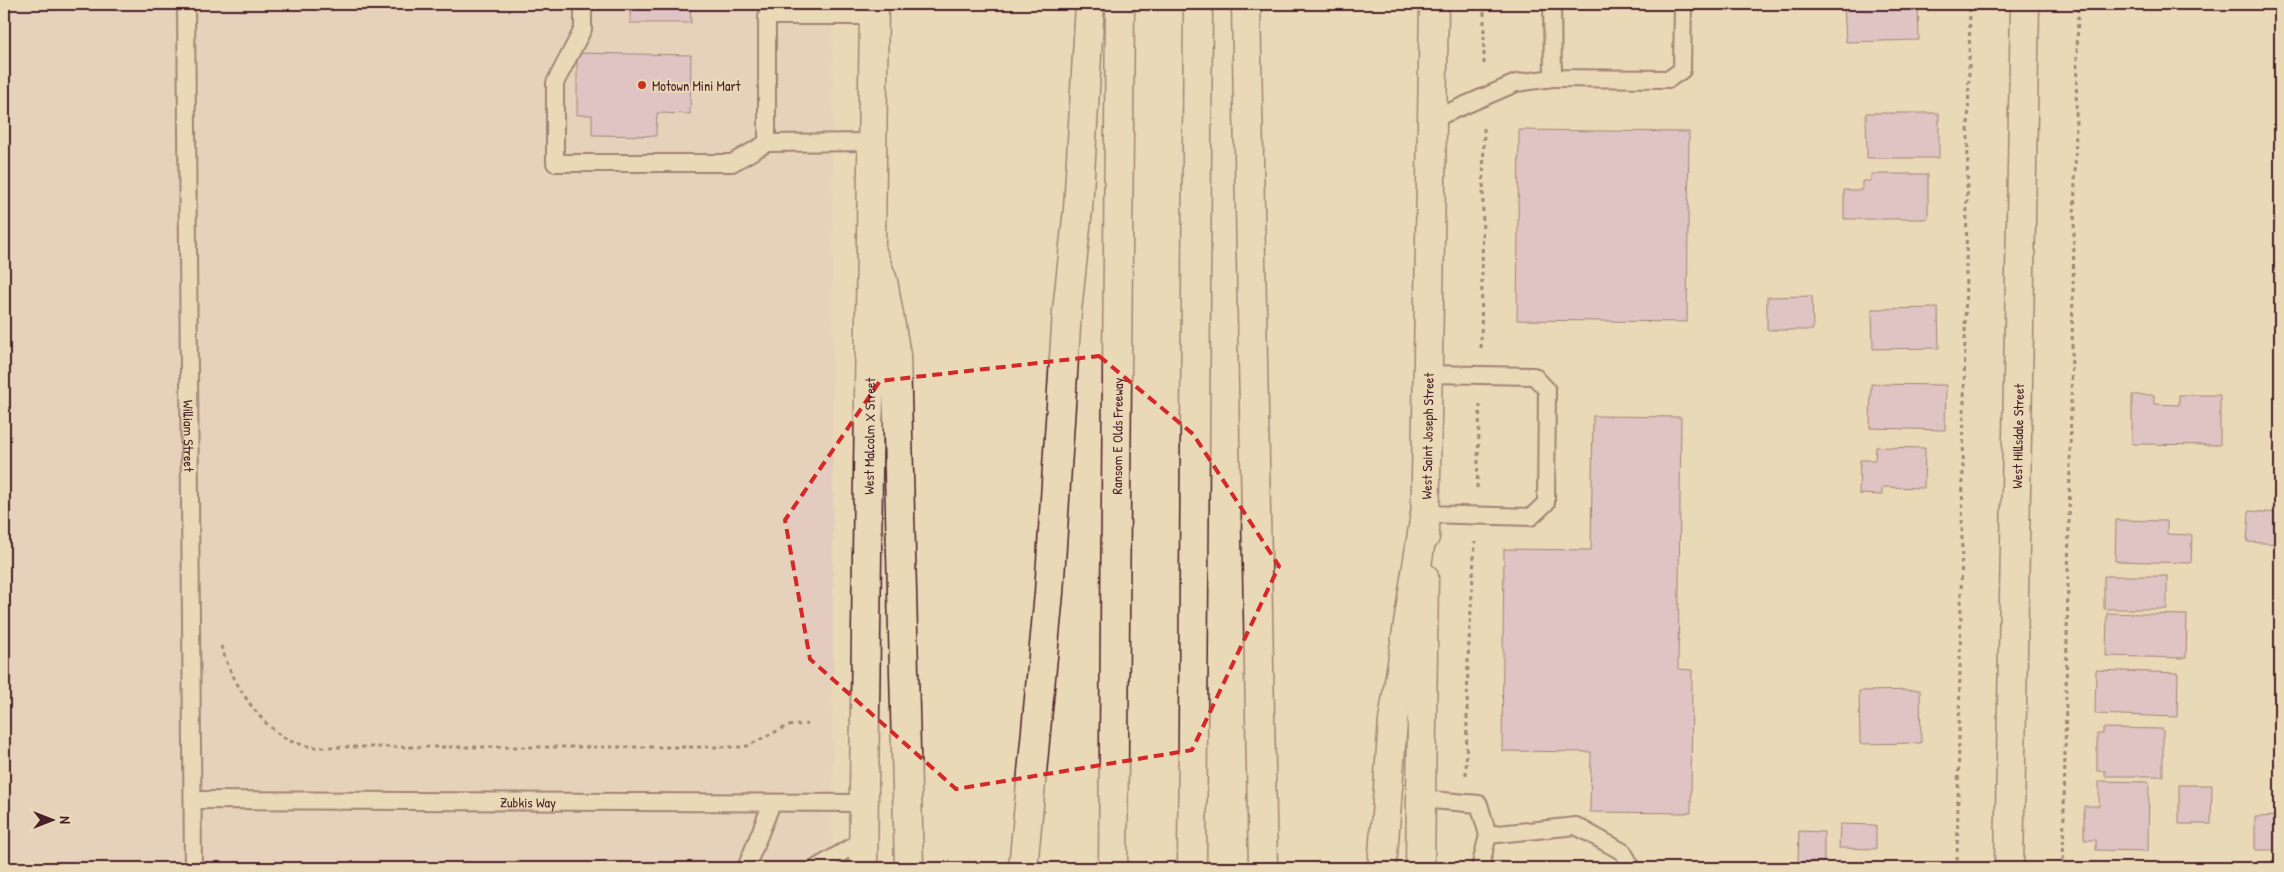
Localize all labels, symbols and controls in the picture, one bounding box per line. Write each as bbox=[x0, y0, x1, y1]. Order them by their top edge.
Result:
place label: Motown Mini Mart bbox=[652, 76, 741, 95]
marker: Motown Mini Mart bbox=[636, 79, 648, 91]
street label: West Saint Joseph Street bbox=[1416, 372, 1438, 500]
street label: West Malcolm X Street bbox=[858, 377, 879, 495]
street label: Ransom E Olds Freeway bbox=[1107, 377, 1127, 494]
street label: West Hillsdale Street bbox=[2007, 383, 2027, 489]
street label: William Street bbox=[180, 400, 199, 472]
street label: Zubkis Way bbox=[500, 792, 556, 812]
north arrow bbox=[28, 794, 78, 844]
text: N bbox=[56, 816, 75, 824]

